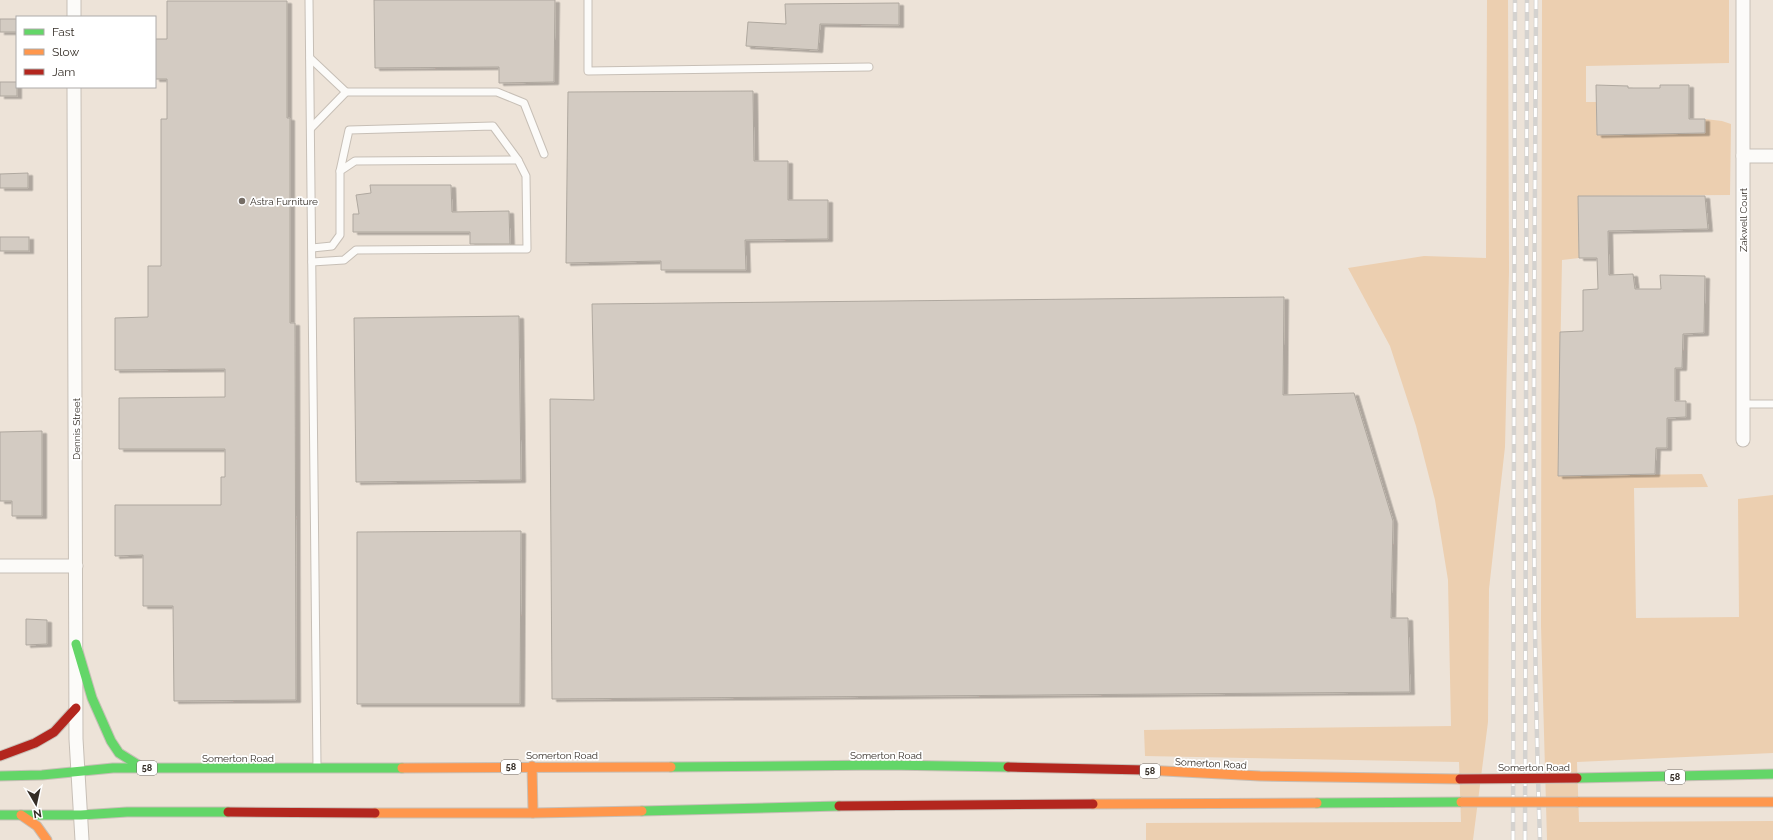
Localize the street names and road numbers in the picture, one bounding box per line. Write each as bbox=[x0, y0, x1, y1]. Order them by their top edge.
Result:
street label: Zakwell Court bbox=[1738, 187, 1749, 252]
street label: Dennis Street bbox=[71, 397, 82, 460]
street label: Somerton Road bbox=[526, 750, 598, 761]
street label: Somerton Road bbox=[850, 750, 922, 761]
street label: Somerton Road bbox=[202, 753, 274, 764]
street label: Somerton Road bbox=[1175, 756, 1247, 771]
road number: 58 bbox=[501, 760, 521, 774]
road number: 58 bbox=[137, 761, 157, 775]
street label: Somerton Road bbox=[1498, 762, 1570, 773]
road number: 58 bbox=[1140, 764, 1160, 778]
road number: 58 bbox=[1665, 770, 1685, 784]

